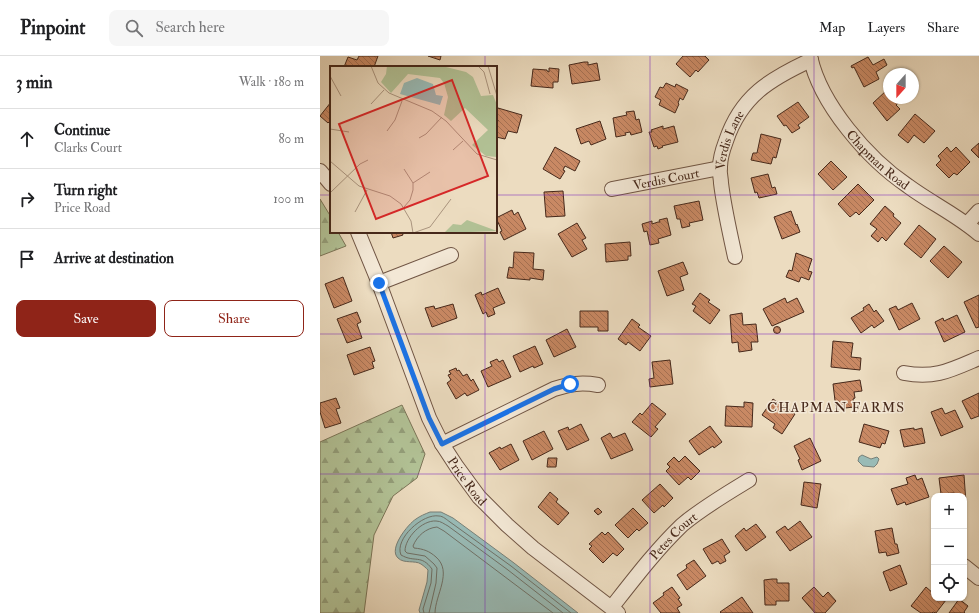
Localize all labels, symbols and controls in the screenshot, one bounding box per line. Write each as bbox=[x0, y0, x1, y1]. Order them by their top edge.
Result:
search box bbox=[109, 10, 389, 46]
text: Pinpoint bbox=[20, 16, 85, 40]
icon: search bbox=[123, 17, 145, 39]
text: Search here bbox=[155, 18, 225, 37]
text: Map bbox=[819, 19, 845, 36]
text: Layers bbox=[867, 19, 905, 36]
text: Share bbox=[927, 19, 959, 36]
inset map bbox=[330, 66, 497, 233]
north arrow bbox=[883, 68, 919, 104]
text: 3 min bbox=[16, 72, 53, 93]
text: Walk · 180 m bbox=[239, 74, 304, 90]
street label: Verdis Lane bbox=[713, 107, 748, 170]
text: Continue bbox=[54, 121, 110, 140]
street label: Chapman Road bbox=[843, 127, 913, 194]
icon: ahead bbox=[16, 128, 38, 150]
text: 80 m bbox=[278, 131, 304, 147]
text: Clarks Court bbox=[54, 140, 122, 156]
street label: Verdis Court bbox=[632, 165, 701, 194]
text: Turn right bbox=[54, 181, 117, 200]
icon: right bbox=[16, 188, 38, 210]
text: 100 m bbox=[273, 191, 304, 207]
text: Price Road bbox=[54, 200, 110, 216]
icon: arrive bbox=[16, 248, 38, 270]
text: Arrive at destination bbox=[54, 249, 174, 268]
route end bbox=[370, 274, 388, 292]
button: Save bbox=[16, 300, 156, 337]
button: Share bbox=[164, 300, 304, 337]
route start bbox=[561, 375, 579, 393]
district label: CHAPMAN FARMS bbox=[767, 399, 905, 416]
street label: Price Road bbox=[444, 454, 490, 510]
map controls bbox=[931, 493, 967, 601]
button: + bbox=[931, 493, 967, 529]
street label: Petes Court bbox=[646, 509, 700, 563]
button: − bbox=[931, 529, 967, 565]
button: locate bbox=[931, 565, 967, 601]

